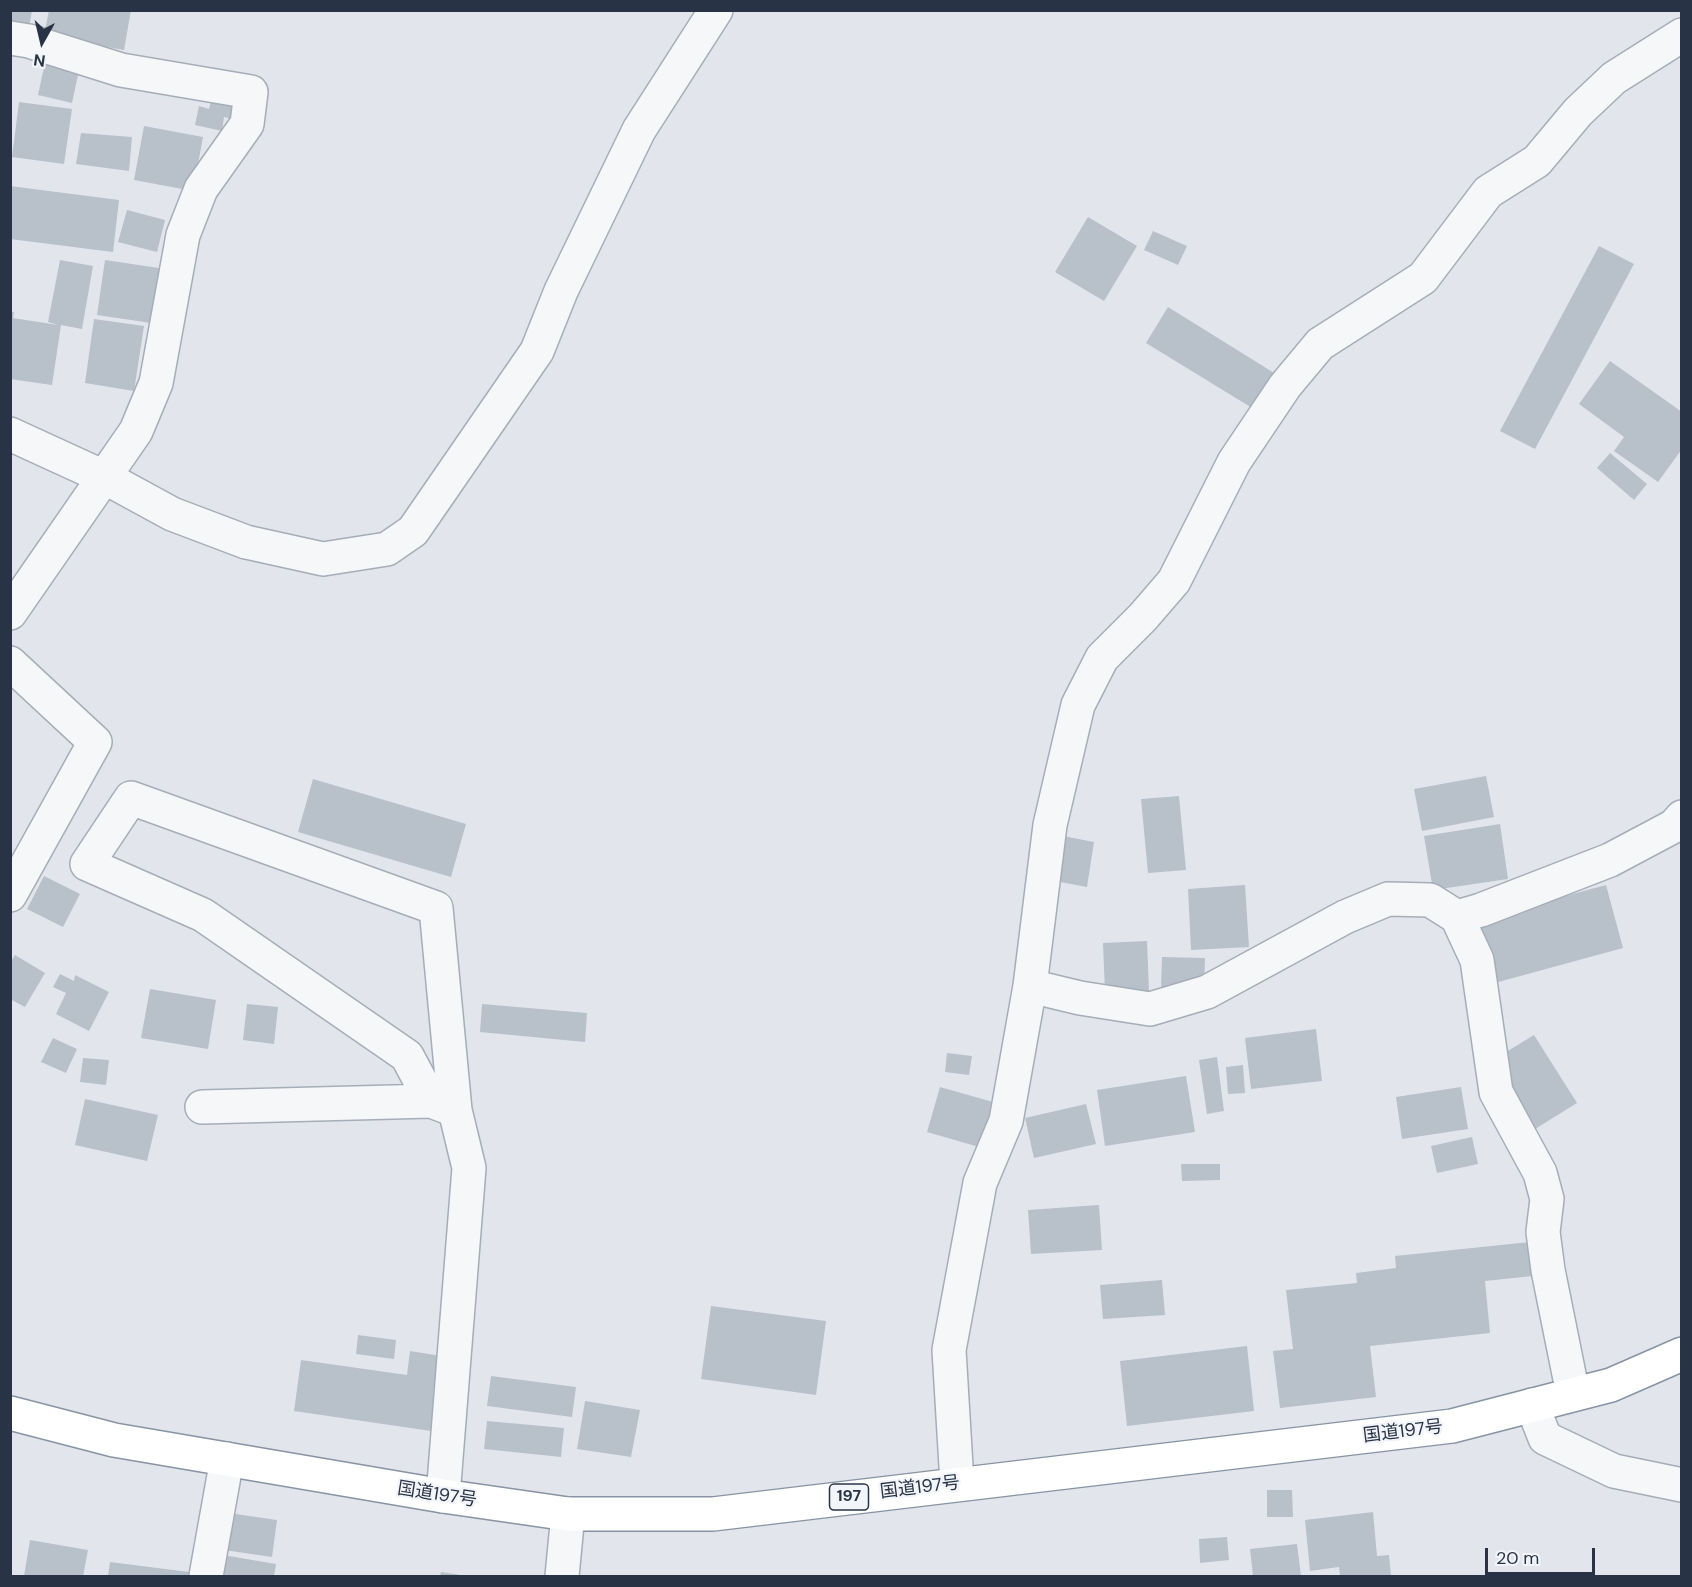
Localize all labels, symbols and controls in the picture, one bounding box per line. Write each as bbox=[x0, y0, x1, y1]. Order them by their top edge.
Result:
north arrow bbox=[12, 12, 72, 72]
text: N bbox=[32, 49, 47, 72]
street label: 国道197号 bbox=[1362, 1416, 1444, 1448]
street label: 国道197号 bbox=[879, 1472, 961, 1504]
street label: 国道197号 bbox=[396, 1478, 478, 1512]
road number: 197 bbox=[830, 1484, 868, 1510]
scale bar bbox=[1488, 1536, 1598, 1574]
text: 20 m bbox=[1496, 1546, 1539, 1570]

